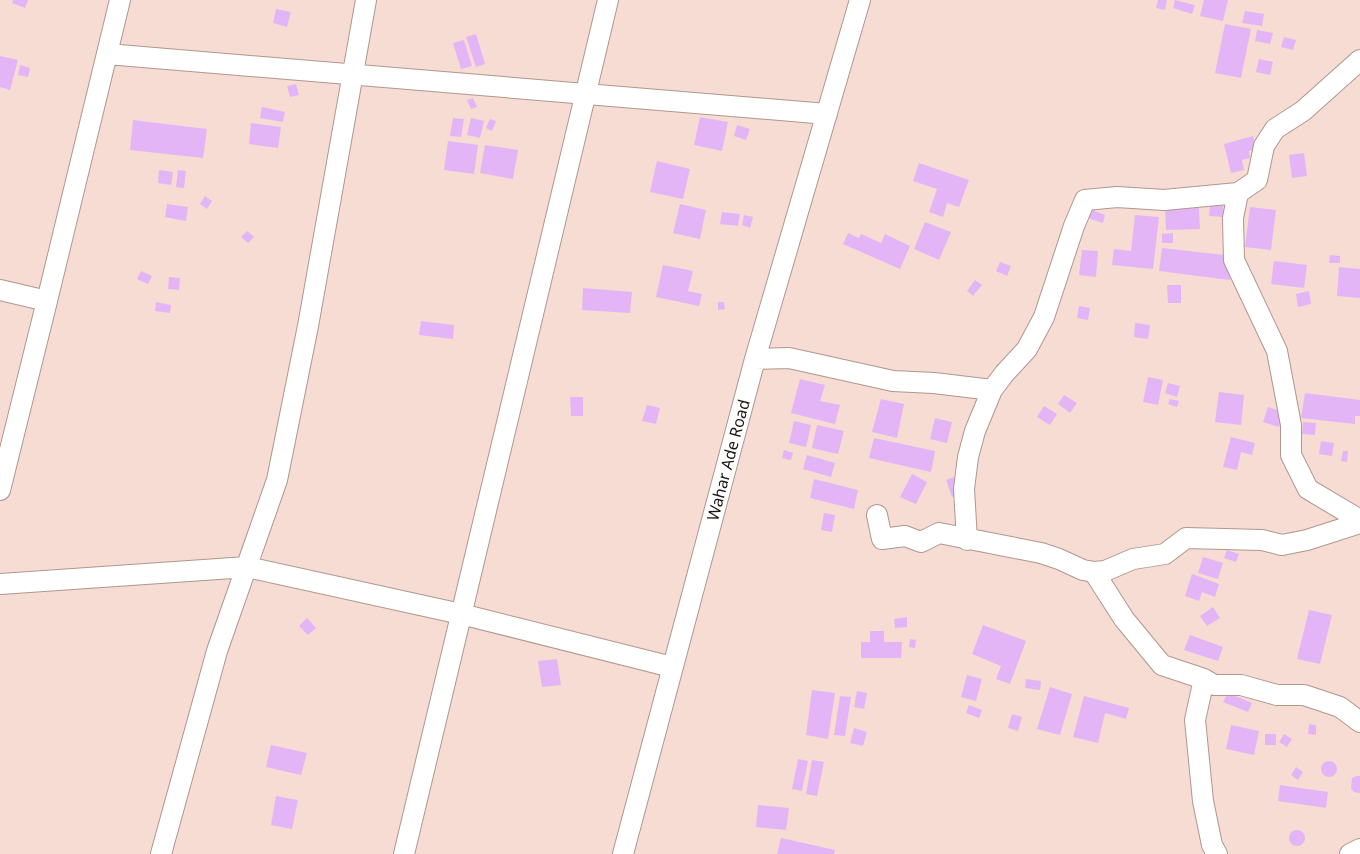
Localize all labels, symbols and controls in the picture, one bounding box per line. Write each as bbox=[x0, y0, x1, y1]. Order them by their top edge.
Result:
street label: Wahar Ade Road bbox=[701, 397, 755, 523]

